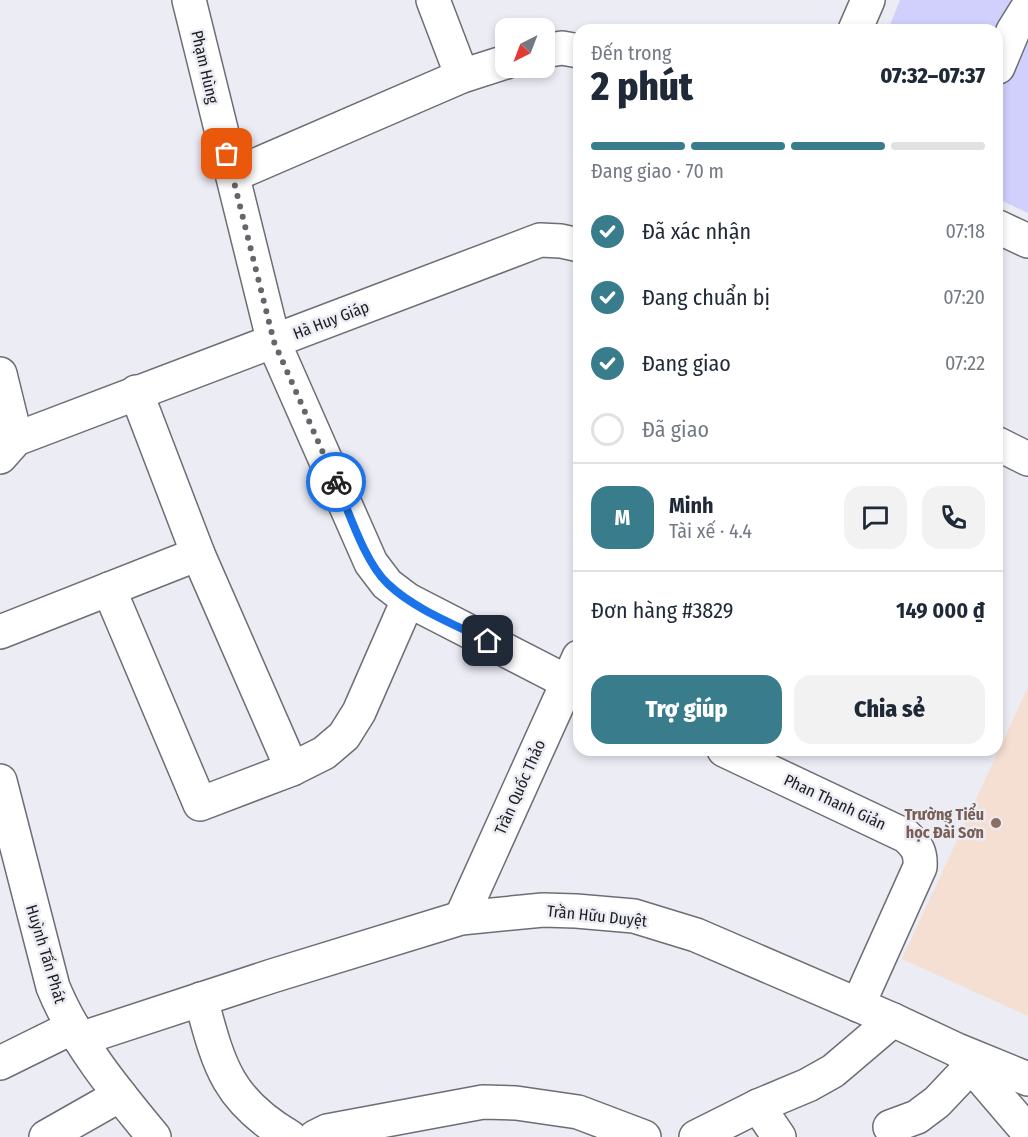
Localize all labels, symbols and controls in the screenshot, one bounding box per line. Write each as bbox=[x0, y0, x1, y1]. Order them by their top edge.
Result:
north arrow bbox=[495, 18, 555, 78]
map controls bbox=[495, 18, 555, 78]
street label: Phạm Hùng bbox=[187, 29, 223, 106]
text: Đến trong bbox=[591, 41, 671, 65]
text: 07:32–07:37 bbox=[880, 62, 985, 89]
text: 2 phút bbox=[591, 64, 693, 110]
pin bbox=[201, 128, 252, 179]
icon: bag bbox=[210, 137, 243, 170]
text: Đang giao · 70 m bbox=[591, 159, 724, 183]
icon: check bbox=[591, 215, 624, 248]
text: Đã xác nhận bbox=[642, 218, 751, 245]
text: 07:18 bbox=[946, 219, 985, 243]
icon: check bbox=[591, 281, 624, 314]
text: Đang chuẩn bị bbox=[642, 284, 770, 311]
text: 07:20 bbox=[943, 285, 985, 309]
street label: Hà Huy Giáp bbox=[290, 297, 372, 343]
icon: check bbox=[591, 347, 624, 380]
text: Đang giao bbox=[642, 350, 731, 377]
text: 07:22 bbox=[945, 351, 985, 375]
text: Đã giao bbox=[642, 416, 709, 443]
courier bbox=[306, 452, 366, 512]
icon: bike bbox=[320, 466, 353, 499]
button: chat bbox=[844, 486, 907, 549]
button: phone bbox=[922, 486, 985, 549]
text: Minh bbox=[669, 492, 714, 519]
text: M bbox=[615, 504, 630, 531]
text: Tài xế · 4.4 bbox=[669, 519, 752, 543]
text: Đơn hàng #3829 bbox=[591, 597, 733, 624]
text: 149 000 ₫ bbox=[896, 597, 985, 624]
pin bbox=[462, 615, 513, 666]
icon: home bbox=[471, 624, 504, 657]
button: Trợ giúp bbox=[591, 675, 782, 744]
button: Chia sẻ bbox=[794, 675, 985, 744]
street label: Trần Quốc Thảo bbox=[490, 736, 549, 837]
street label: Phan Thanh Giản bbox=[781, 770, 889, 834]
place label: Trường Tiểu học Đài Sơn bbox=[904, 802, 984, 842]
marker: Trường Tiểu học Đài Sơn bbox=[989, 816, 1003, 830]
street label: Trần Hữu Duyệt bbox=[546, 900, 649, 931]
street label: Huỳnh Tấn Phát bbox=[22, 902, 71, 1006]

